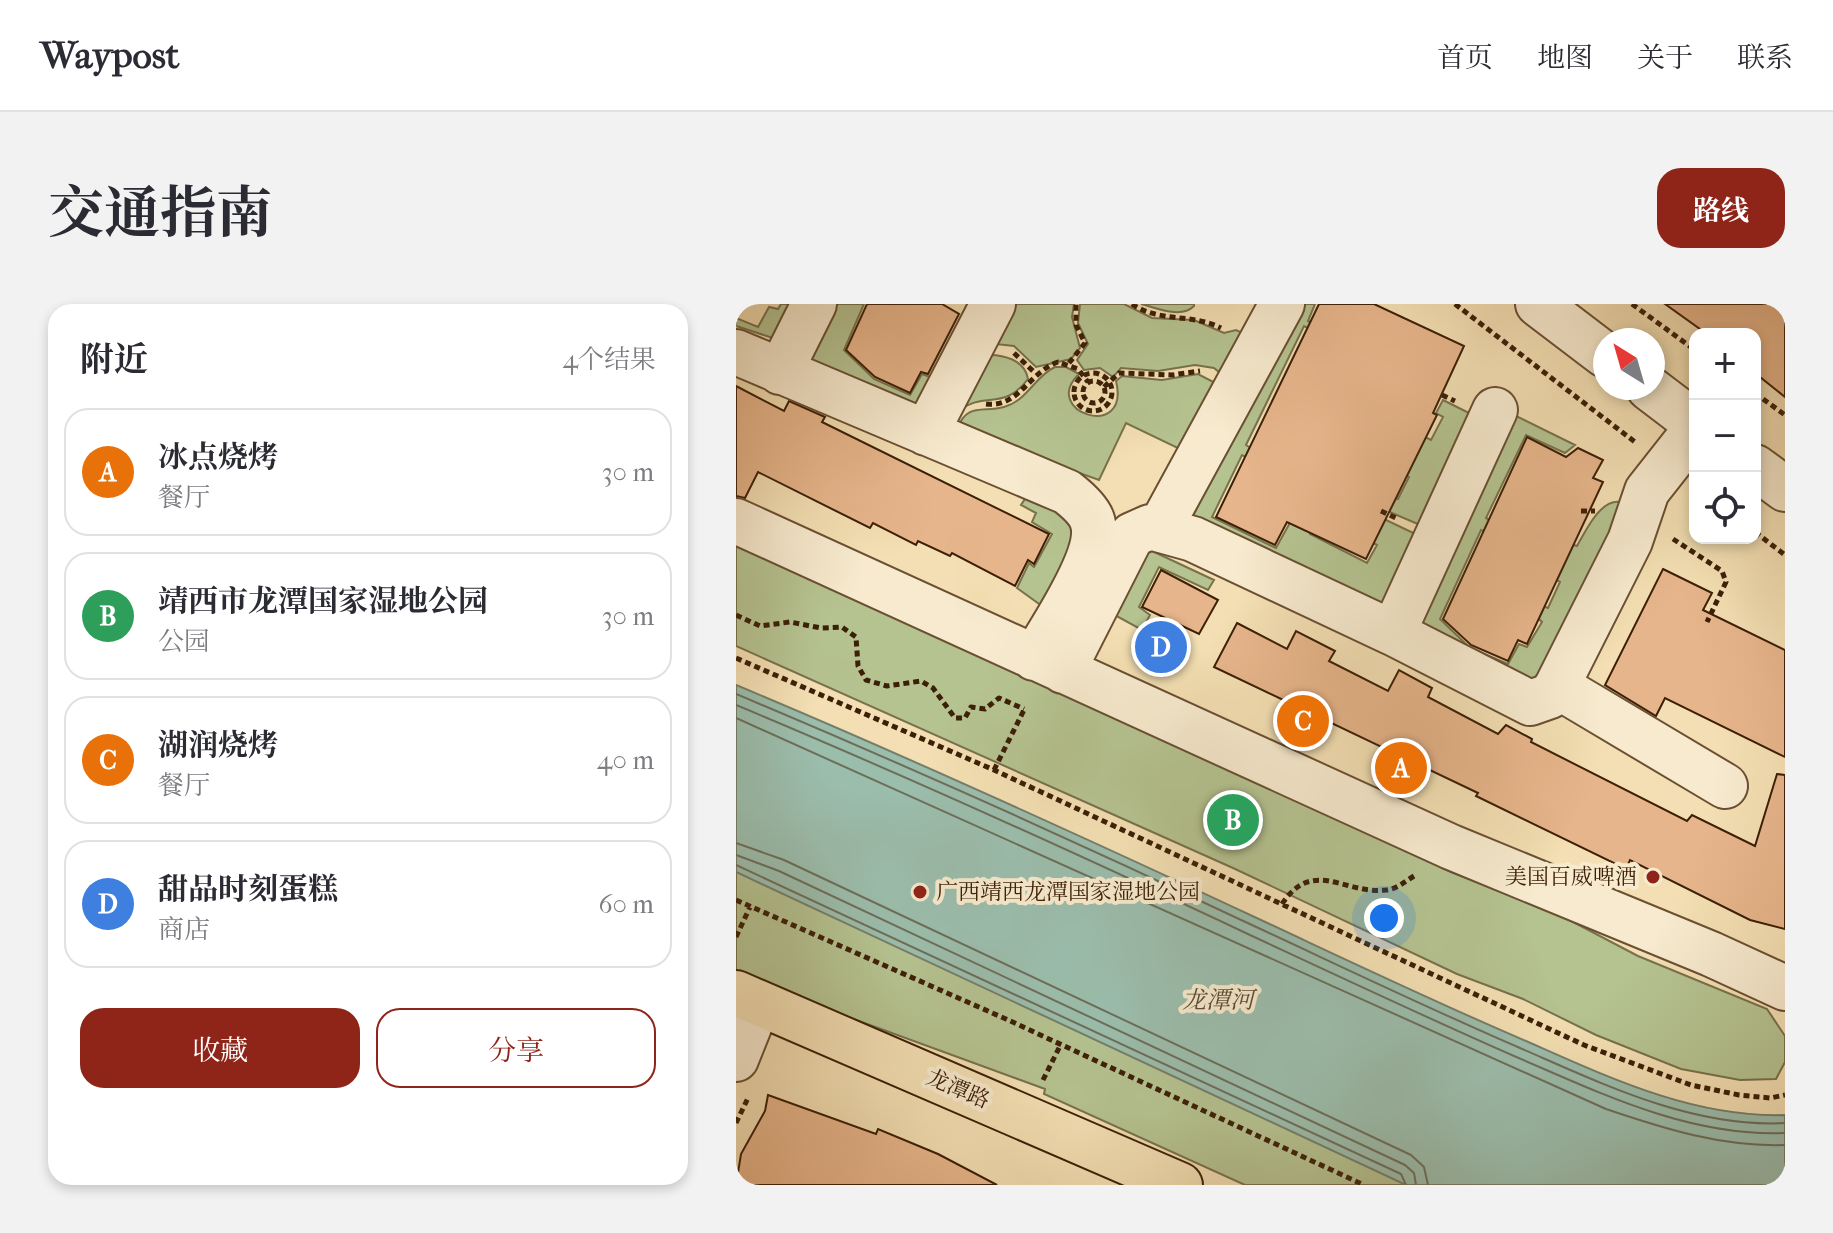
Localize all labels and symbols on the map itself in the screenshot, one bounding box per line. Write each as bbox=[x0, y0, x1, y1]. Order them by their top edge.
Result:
north arrow bbox=[1593, 328, 1665, 400]
pin: D bbox=[1135, 617, 1187, 677]
pin: C bbox=[1277, 691, 1329, 751]
pin: A bbox=[1375, 738, 1427, 798]
pin: B bbox=[1207, 790, 1259, 850]
place label: 美国百威啤酒 bbox=[1505, 864, 1637, 890]
marker: 美国百威啤酒 bbox=[1644, 868, 1662, 886]
place label: 广西靖西龙潭国家湿地公园 bbox=[936, 879, 1200, 905]
marker: 广西靖西龙潭国家湿地公园 bbox=[911, 883, 929, 901]
your location bbox=[1364, 898, 1404, 938]
water label: 龙潭河 bbox=[1182, 986, 1258, 1014]
street label: 龙潭路 bbox=[923, 1064, 993, 1114]

